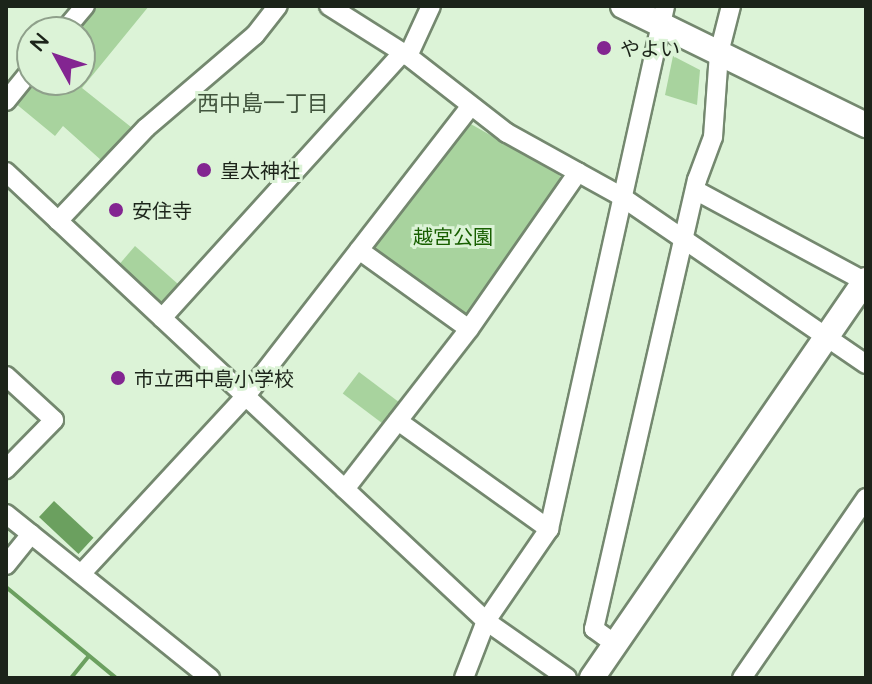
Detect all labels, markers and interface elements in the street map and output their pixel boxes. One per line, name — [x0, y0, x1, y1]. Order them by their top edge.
north arrow — [16, 16, 96, 96]
text: N — [23, 27, 55, 57]
place label: やよい — [620, 36, 680, 60]
marker: やよい — [595, 39, 613, 57]
district label: 西中島一丁目 — [197, 91, 329, 117]
place label: 皇太神社 — [220, 158, 300, 182]
marker: 皇太神社 — [195, 161, 213, 179]
place label: 安住寺 — [132, 198, 192, 222]
marker: 安住寺 — [107, 201, 125, 219]
park label: 越宮公園 — [413, 224, 493, 248]
place label: 市立西中島小学校 — [134, 366, 294, 390]
marker: 市立西中島小学校 — [109, 369, 127, 387]

